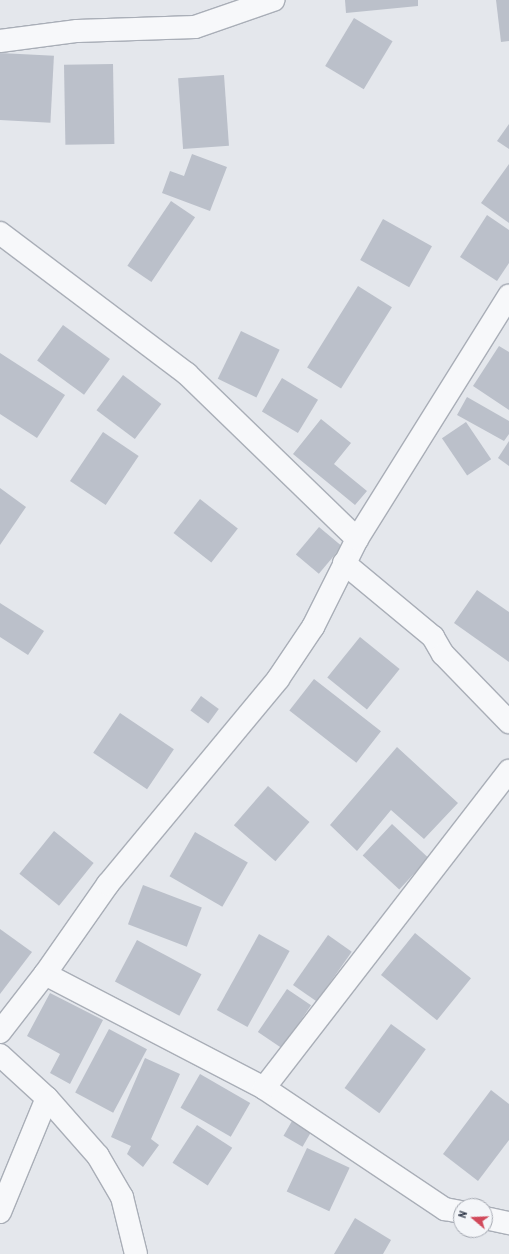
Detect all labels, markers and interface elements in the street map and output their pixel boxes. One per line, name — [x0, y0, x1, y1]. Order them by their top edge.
north arrow — [453, 1198, 493, 1238]
text: N — [455, 1209, 470, 1220]

